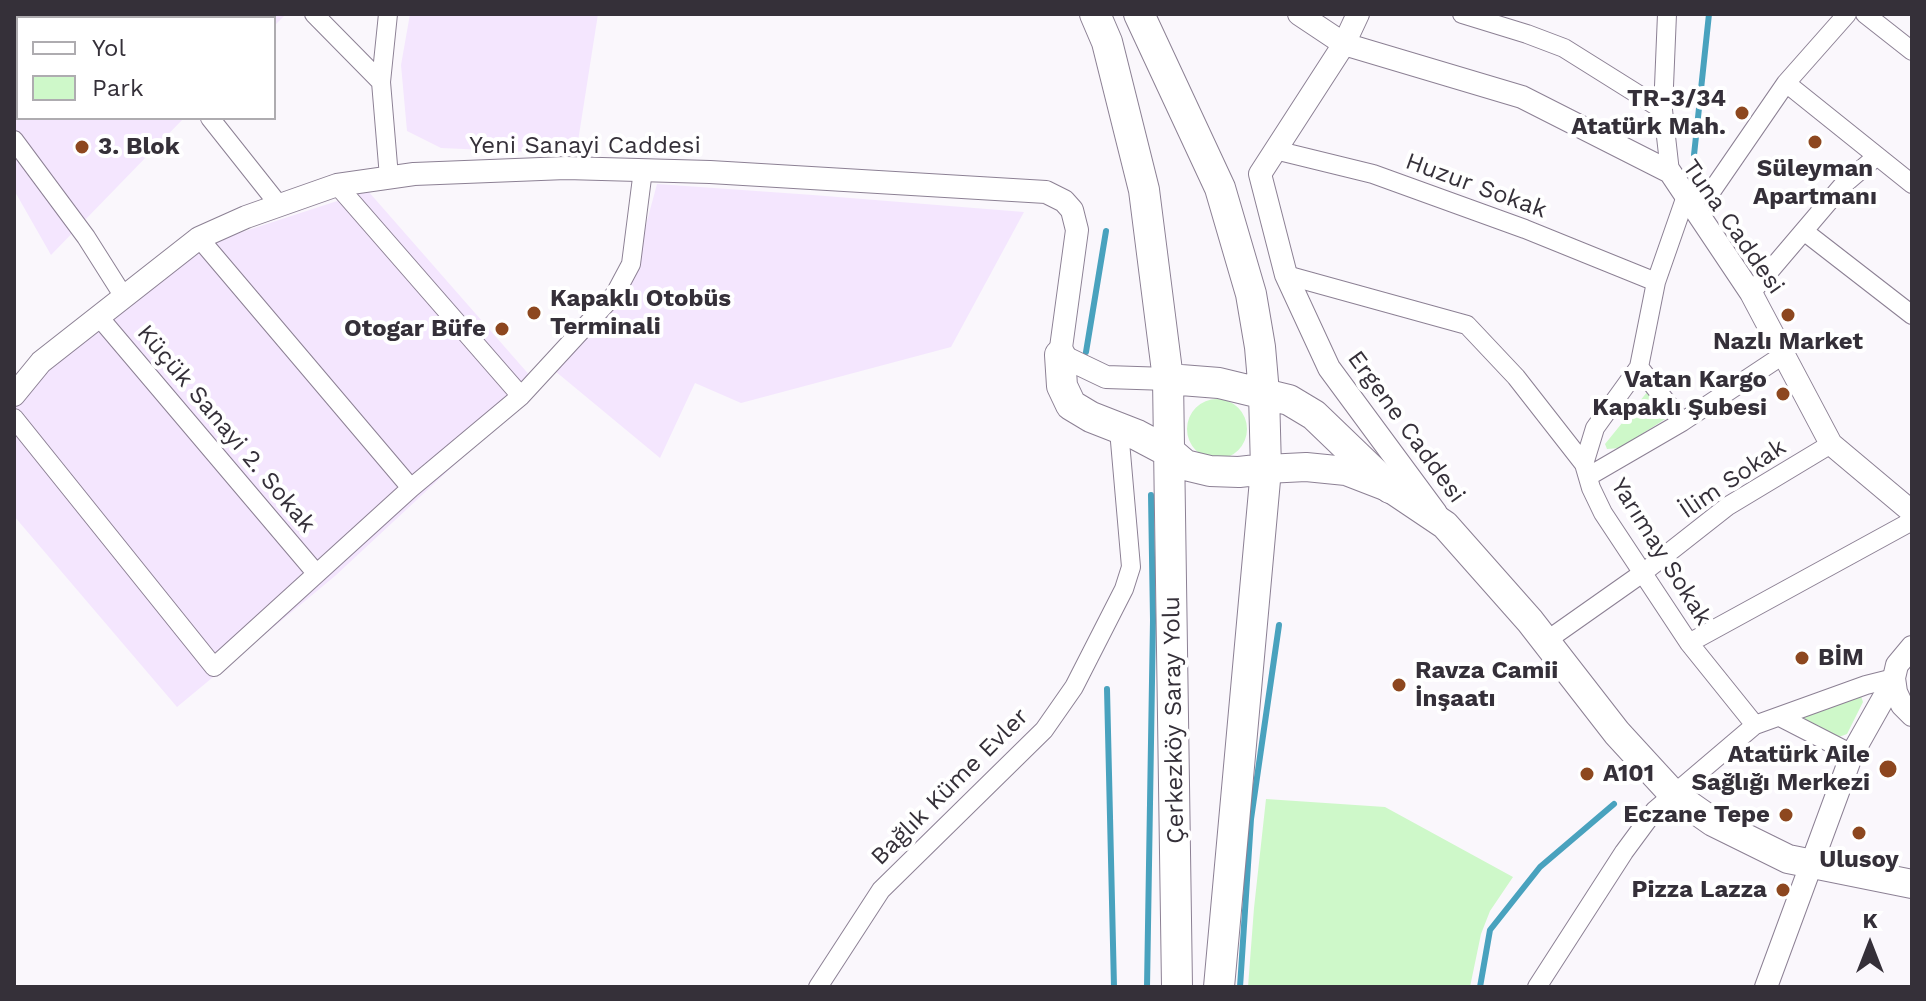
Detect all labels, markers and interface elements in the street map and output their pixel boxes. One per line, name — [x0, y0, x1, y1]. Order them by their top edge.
legend — [16, 16, 276, 120]
text: Yol — [92, 34, 126, 62]
text: Park — [92, 74, 144, 102]
place label: TR-3/34 Atatürk Mah. — [1571, 85, 1726, 141]
marker: TR-3/34 Atatürk Mah. — [1733, 104, 1751, 122]
street label: Yeni Sanayi Caddesi — [469, 132, 701, 160]
place label: 3. Blok — [98, 133, 180, 161]
marker: Süleyman Apartmanı — [1806, 133, 1824, 151]
marker: 3. Blok — [73, 138, 91, 156]
street label: Huzur Sokak — [1401, 147, 1551, 225]
street label: Tuna Caddesi — [1676, 154, 1790, 300]
place label: Süleyman Apartmanı — [1753, 155, 1877, 211]
place label: Kapaklı Otobüs Terminali — [550, 285, 731, 341]
marker: Kapaklı Otobüs Terminali — [525, 304, 543, 322]
marker: Nazlı Market — [1779, 306, 1797, 324]
place label: Otogar Büfe — [344, 315, 486, 343]
street label: Küçük Sanayi 2. Sokak — [131, 319, 321, 539]
marker: Otogar Büfe — [493, 320, 511, 338]
place label: Nazlı Market — [1713, 328, 1863, 356]
street label: Ergene Caddesi — [1341, 345, 1471, 509]
place label: Vatan Kargo Kapaklı Şubesi — [1592, 366, 1767, 422]
marker: Vatan Kargo Kapaklı Şubesi — [1774, 385, 1792, 403]
street label: İlim Sokak — [1674, 433, 1792, 525]
street label: Yarımay Sokak — [1604, 473, 1718, 631]
street label: Çerkezköy Saray Yolu — [1157, 596, 1191, 844]
place label: BİM — [1818, 644, 1864, 672]
marker: BİM — [1793, 649, 1811, 667]
place label: Ravza Camii İnşaatı — [1415, 657, 1558, 713]
marker: Ravza Camii İnşaatı — [1390, 676, 1408, 694]
street label: Bağlık Küme Evler — [865, 702, 1035, 872]
place label: Atatürk Aile Sağlığı Merkezi — [1692, 741, 1870, 797]
marker: Atatürk Aile Sağlığı Merkezi — [1877, 758, 1899, 780]
place label: A101 — [1603, 760, 1654, 788]
marker: A101 — [1578, 765, 1596, 783]
place label: Eczane Tepe — [1623, 801, 1770, 829]
marker: Eczane Tepe — [1777, 806, 1795, 824]
marker: Ulusoy — [1850, 824, 1868, 842]
place label: Ulusoy — [1819, 846, 1899, 874]
place label: Pizza Lazza — [1631, 876, 1767, 904]
marker: Pizza Lazza — [1774, 881, 1792, 899]
north arrow — [1830, 905, 1910, 985]
text: K — [1862, 908, 1878, 933]

